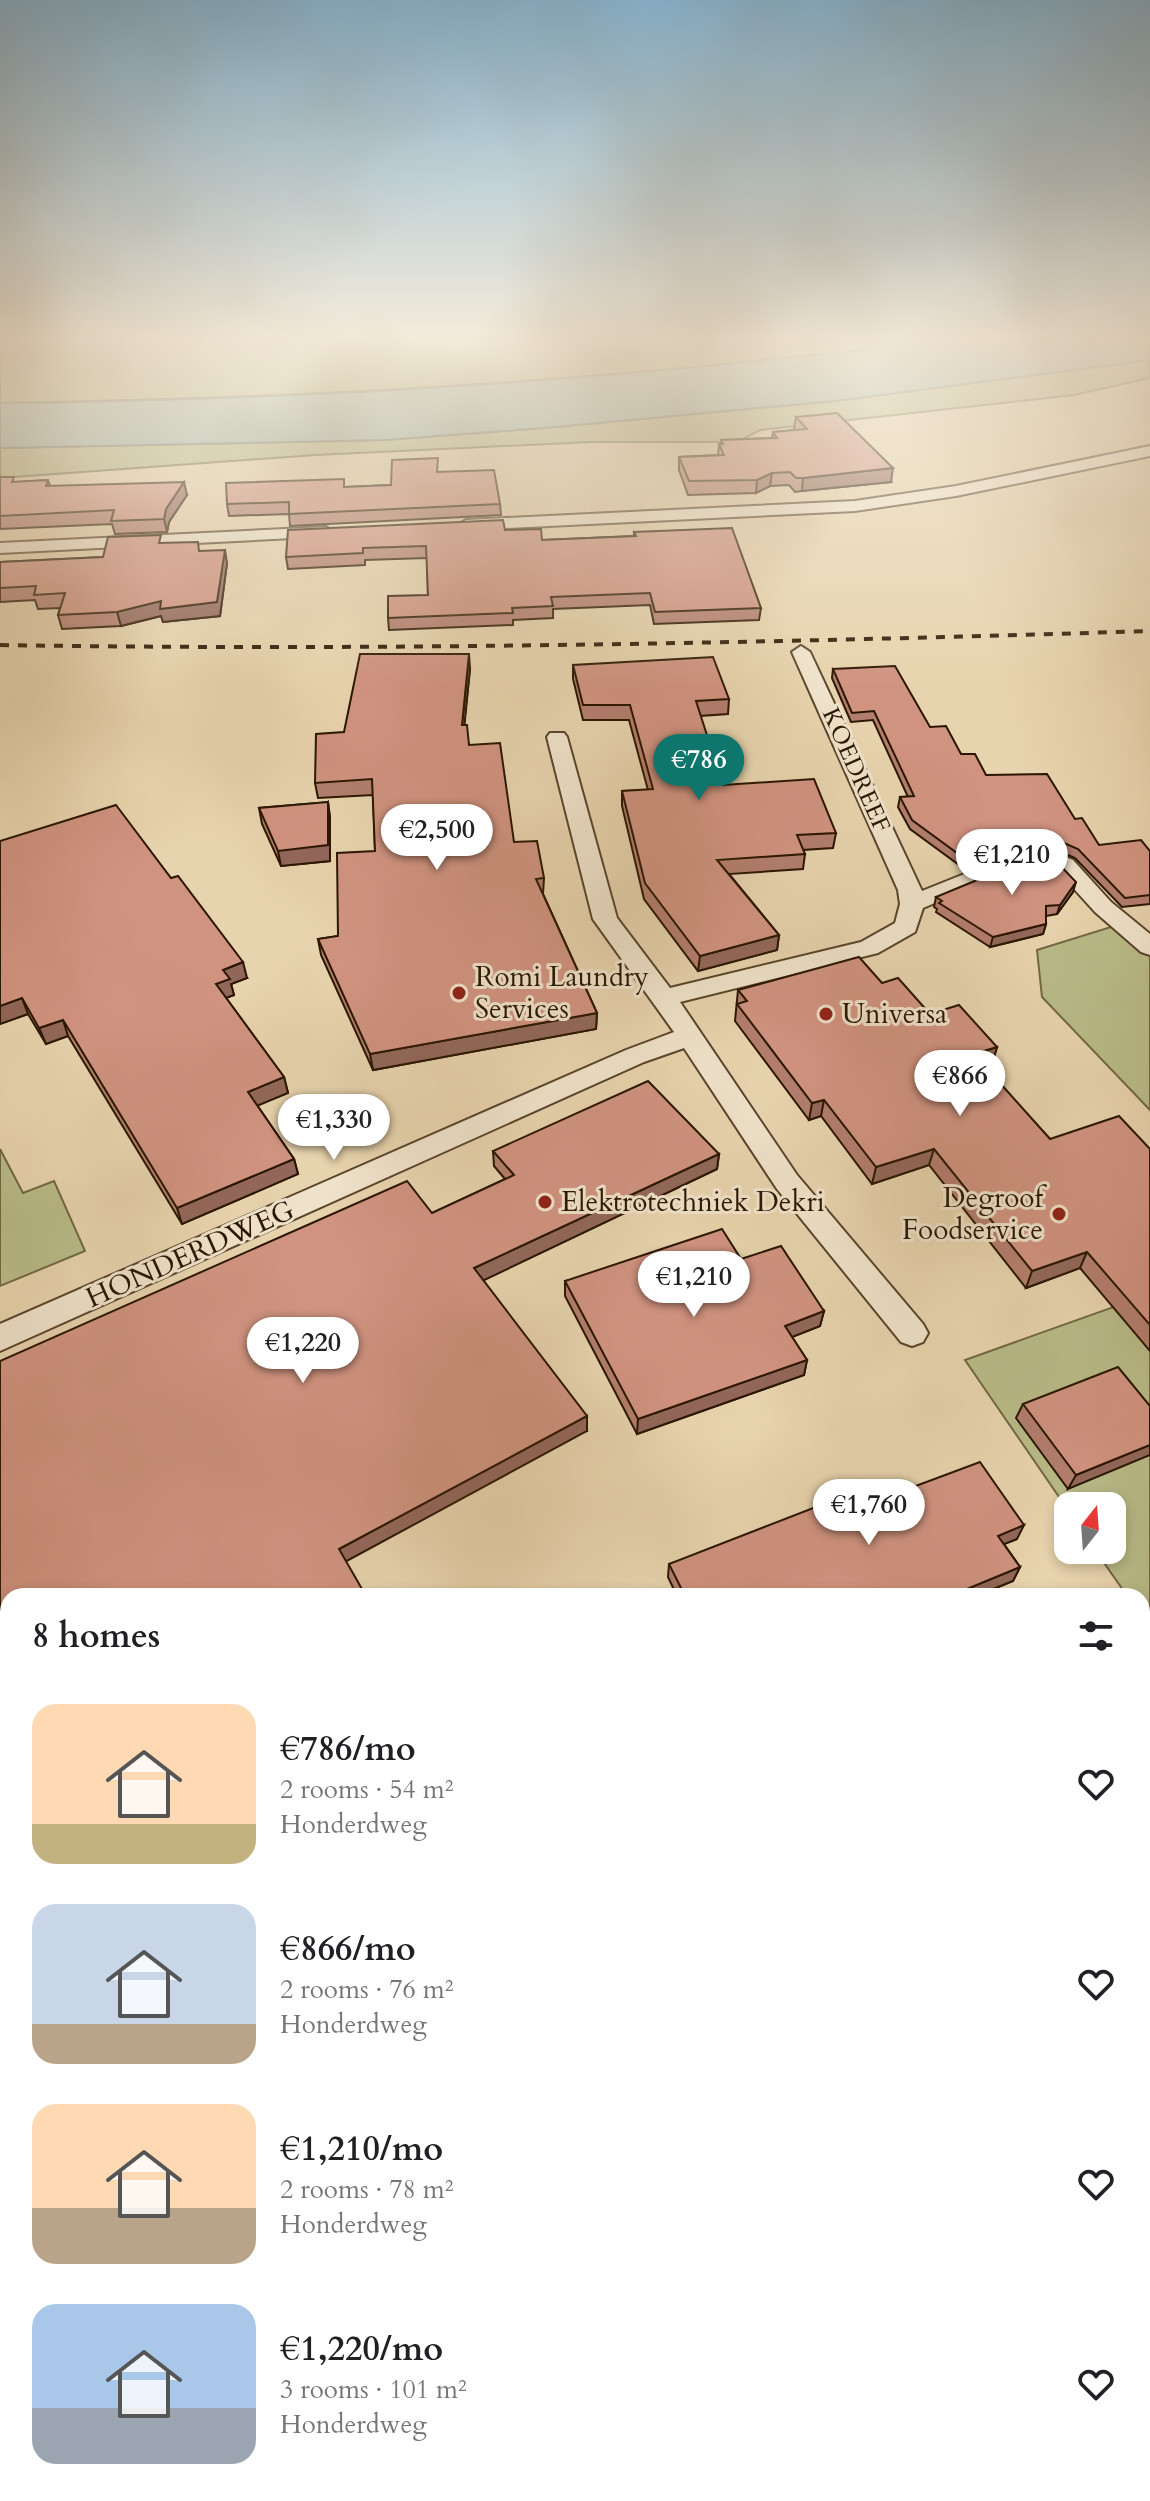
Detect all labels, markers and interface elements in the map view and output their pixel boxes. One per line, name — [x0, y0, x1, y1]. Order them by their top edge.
street label: KOEDREEF — [814, 703, 898, 837]
pin: €786 — [652, 734, 746, 802]
text: €786 — [671, 742, 727, 777]
pin: €2,500 — [372, 804, 502, 872]
text: €2,500 — [399, 812, 475, 847]
pin: €1,210 — [947, 829, 1077, 897]
text: €1,210 — [974, 837, 1050, 872]
place label: Romi Laundry Services — [475, 958, 649, 1028]
marker: Romi Laundry Services — [450, 984, 468, 1002]
place label: Universa — [842, 995, 947, 1033]
marker: Universa — [817, 1005, 835, 1023]
pin: €866 — [913, 1050, 1007, 1118]
text: €866 — [932, 1058, 988, 1093]
pin: €1,330 — [269, 1094, 399, 1162]
text: €1,330 — [296, 1102, 372, 1137]
place label: Degroof Foodservice — [902, 1179, 1047, 1249]
place label: Elektrotechniek Dekri — [561, 1183, 825, 1221]
street label: HONDERDWEG — [80, 1191, 300, 1317]
marker: Elektrotechniek Dekri — [536, 1193, 554, 1211]
marker: Degroof Foodservice — [1050, 1205, 1068, 1223]
pin: €1,210 — [629, 1251, 759, 1319]
text: €1,210 — [656, 1259, 732, 1294]
pin: €1,220 — [238, 1317, 368, 1385]
text: €1,220 — [265, 1325, 341, 1360]
pin: €1,760 — [804, 1479, 934, 1547]
text: €1,760 — [831, 1487, 907, 1522]
north arrow — [1054, 1492, 1126, 1564]
map controls — [1054, 1492, 1126, 1564]
text: 8 homes — [32, 1613, 160, 1659]
icon: filters — [1074, 1614, 1118, 1658]
text: €786/mo — [280, 1726, 416, 1772]
icon: home — [96, 1736, 192, 1832]
icon: heart — [1074, 1762, 1118, 1806]
text: 2 rooms · 54 m² — [280, 1772, 453, 1807]
text: Honderdweg — [280, 1807, 427, 1842]
text: €866/mo — [280, 1926, 416, 1972]
icon: home — [96, 1936, 192, 2032]
icon: heart — [1074, 1962, 1118, 2006]
text: 2 rooms · 76 m² — [280, 1972, 453, 2007]
text: Honderdweg — [280, 2007, 427, 2042]
text: €1,210/mo — [280, 2126, 443, 2172]
icon: home — [96, 2136, 192, 2232]
icon: heart — [1074, 2162, 1118, 2206]
text: 2 rooms · 78 m² — [280, 2172, 453, 2207]
text: Honderdweg — [280, 2207, 427, 2242]
text: €1,220/mo — [280, 2326, 443, 2372]
icon: home — [96, 2336, 192, 2432]
icon: heart — [1074, 2362, 1118, 2406]
text: 3 rooms · 101 m² — [280, 2372, 467, 2407]
text: Honderdweg — [280, 2407, 427, 2442]

